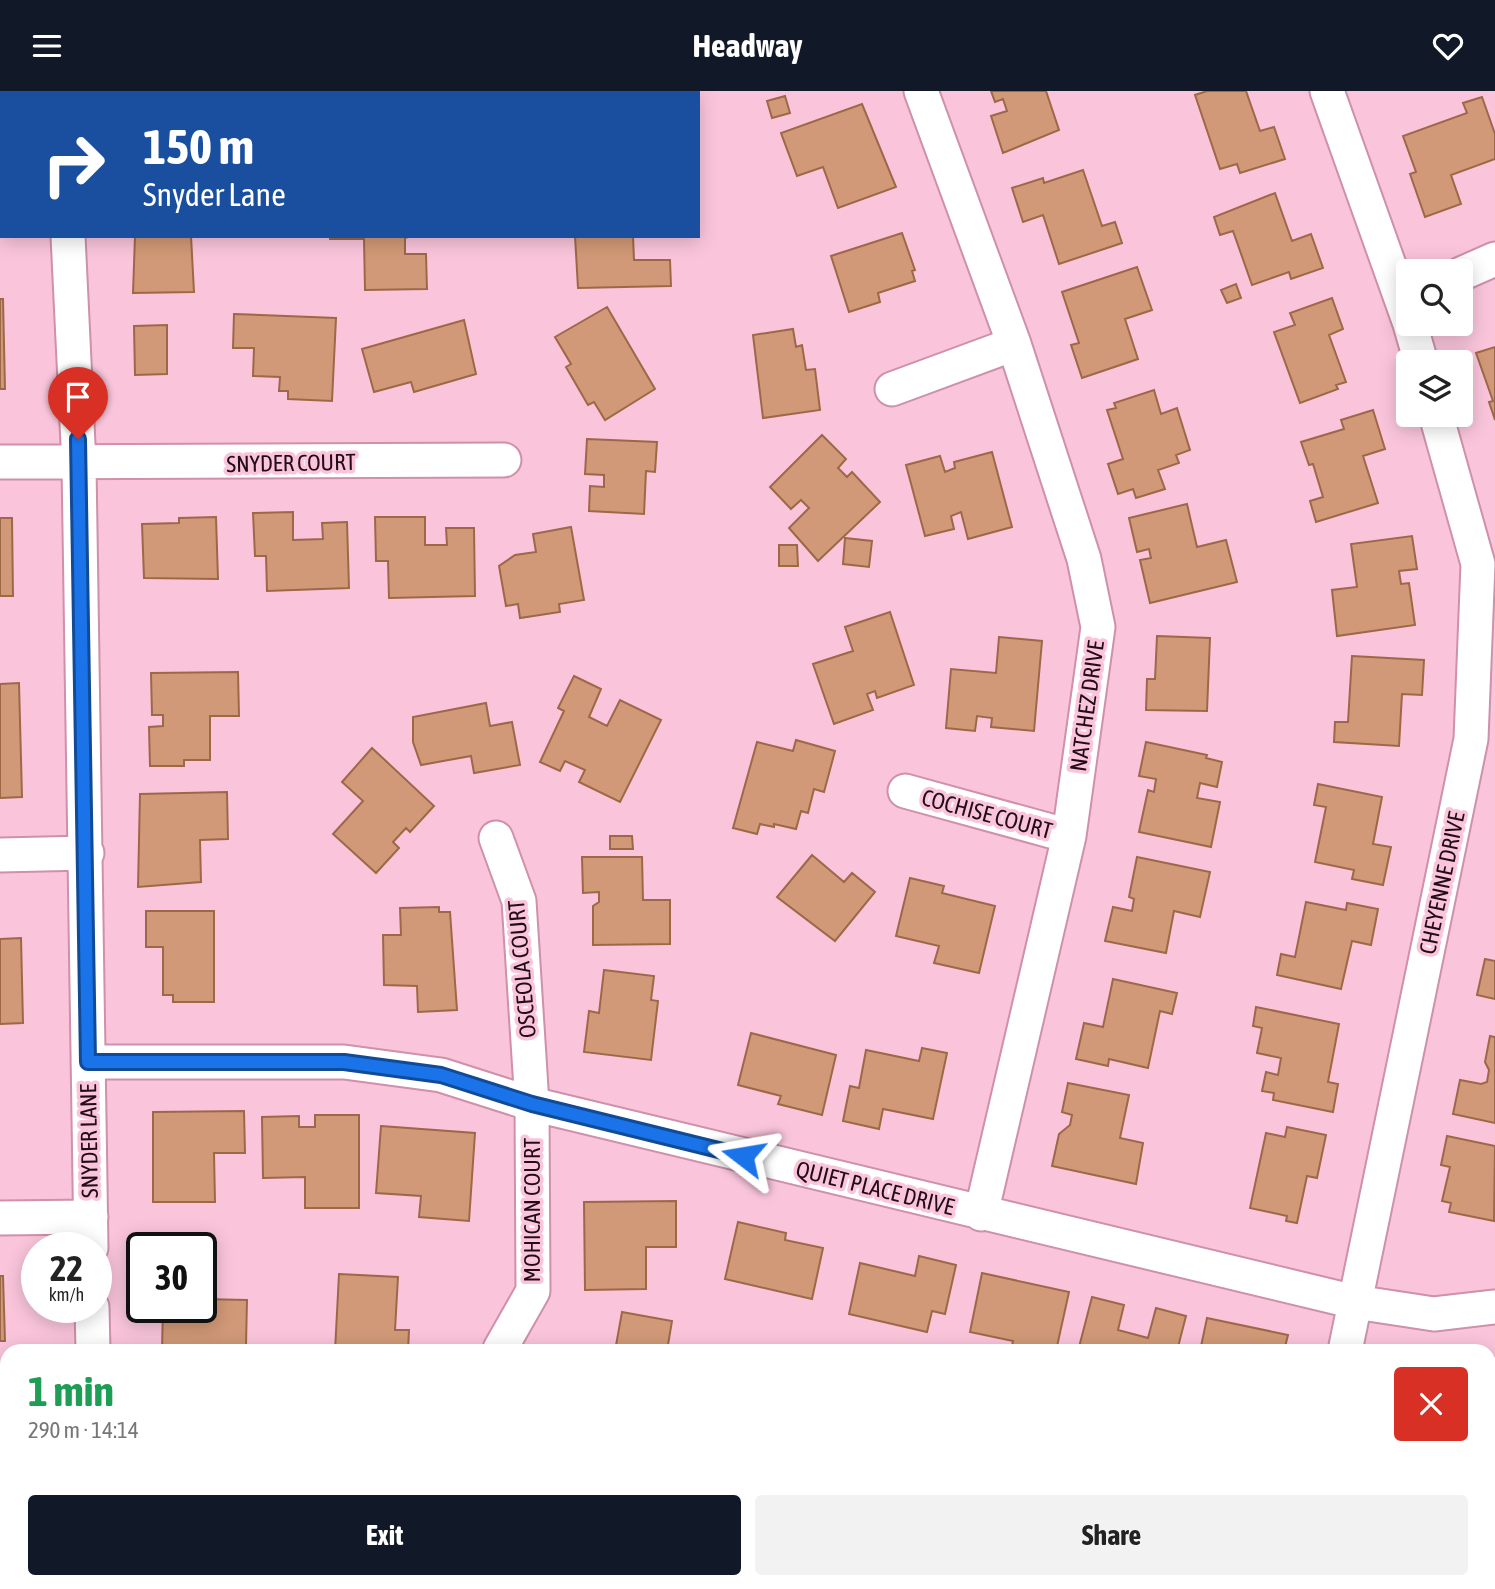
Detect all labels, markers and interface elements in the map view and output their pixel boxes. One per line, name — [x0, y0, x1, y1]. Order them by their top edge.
icon: menu — [28, 27, 66, 65]
text: Headway — [692, 27, 803, 64]
icon: heart — [1429, 27, 1467, 65]
text: 150 m — [143, 118, 254, 174]
icon: right — [28, 119, 119, 210]
text: Snyder Lane — [143, 176, 286, 213]
map controls — [1396, 259, 1473, 427]
button: search — [1396, 259, 1473, 336]
button: layers — [1396, 350, 1473, 427]
pin — [48, 367, 108, 439]
icon: arrive — [59, 378, 97, 416]
street label: SNYDER COURT — [226, 449, 356, 477]
street label: NATCHEZ DRIVE — [1065, 639, 1109, 773]
street label: COCHISE COURT — [919, 784, 1055, 844]
street label: CHEYENNE DRIVE — [1414, 809, 1470, 957]
street label: OSCEOLA COURT — [503, 899, 541, 1039]
street label: SNYDER LANE — [75, 1083, 103, 1198]
position arrow — [706, 1119, 780, 1193]
street label: MOHICAN COURT — [519, 1138, 545, 1282]
street label: QUIET PLACE DRIVE — [793, 1156, 957, 1220]
speed limit sign: 30 — [126, 1232, 217, 1323]
text: 22 — [50, 1248, 83, 1288]
text: km/h — [49, 1284, 84, 1305]
text: 1 min — [28, 1367, 114, 1415]
button: close — [1394, 1367, 1468, 1441]
text: 290 m · 14:14 — [28, 1417, 139, 1443]
button: Exit — [28, 1495, 741, 1575]
button: Share — [755, 1495, 1468, 1575]

